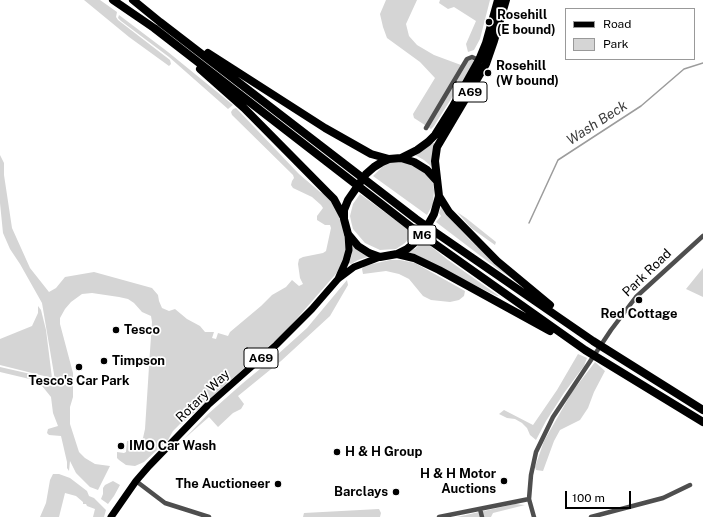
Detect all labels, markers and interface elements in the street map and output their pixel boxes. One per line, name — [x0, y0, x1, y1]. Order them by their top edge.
place label: Rosehill (E bound) — [497, 7, 556, 38]
legend — [565, 8, 695, 60]
marker: Rosehill (E bound) — [484, 17, 494, 27]
text: Road — [603, 17, 631, 31]
text: Park — [603, 37, 629, 51]
place label: Rosehill (W bound) — [496, 58, 559, 89]
marker: Rosehill (W bound) — [483, 68, 493, 78]
road number: A69 — [453, 82, 487, 102]
water label: Wash Beck — [563, 97, 631, 149]
road number: M6 — [408, 225, 436, 245]
street label: Park Road — [619, 246, 675, 300]
marker: Red Cottage — [634, 295, 644, 305]
place label: Red Cottage — [601, 306, 677, 322]
place label: Tesco — [124, 322, 160, 338]
marker: Tesco — [111, 325, 121, 335]
road number: A69 — [244, 348, 278, 368]
place label: Timpson — [112, 353, 165, 369]
marker: Timpson — [99, 356, 109, 366]
marker: Tesco's Car Park — [74, 362, 84, 372]
street label: Rotary Way — [173, 366, 233, 426]
place label: Tesco's Car Park — [29, 373, 129, 389]
place label: IMO Car Wash — [129, 438, 216, 454]
marker: IMO Car Wash — [116, 441, 126, 451]
place label: H & H Group — [345, 444, 422, 460]
marker: H & H Group — [332, 447, 342, 457]
place label: H & H Motor Auctions — [420, 466, 496, 497]
place label: The Auctioneer — [176, 476, 270, 492]
marker: H & H Motor Auctions — [499, 476, 509, 486]
marker: The Auctioneer — [273, 479, 283, 489]
scale bar — [567, 483, 633, 509]
place label: Barclays — [334, 484, 388, 500]
marker: Barclays — [391, 487, 401, 497]
text: 100 m — [572, 491, 605, 505]

